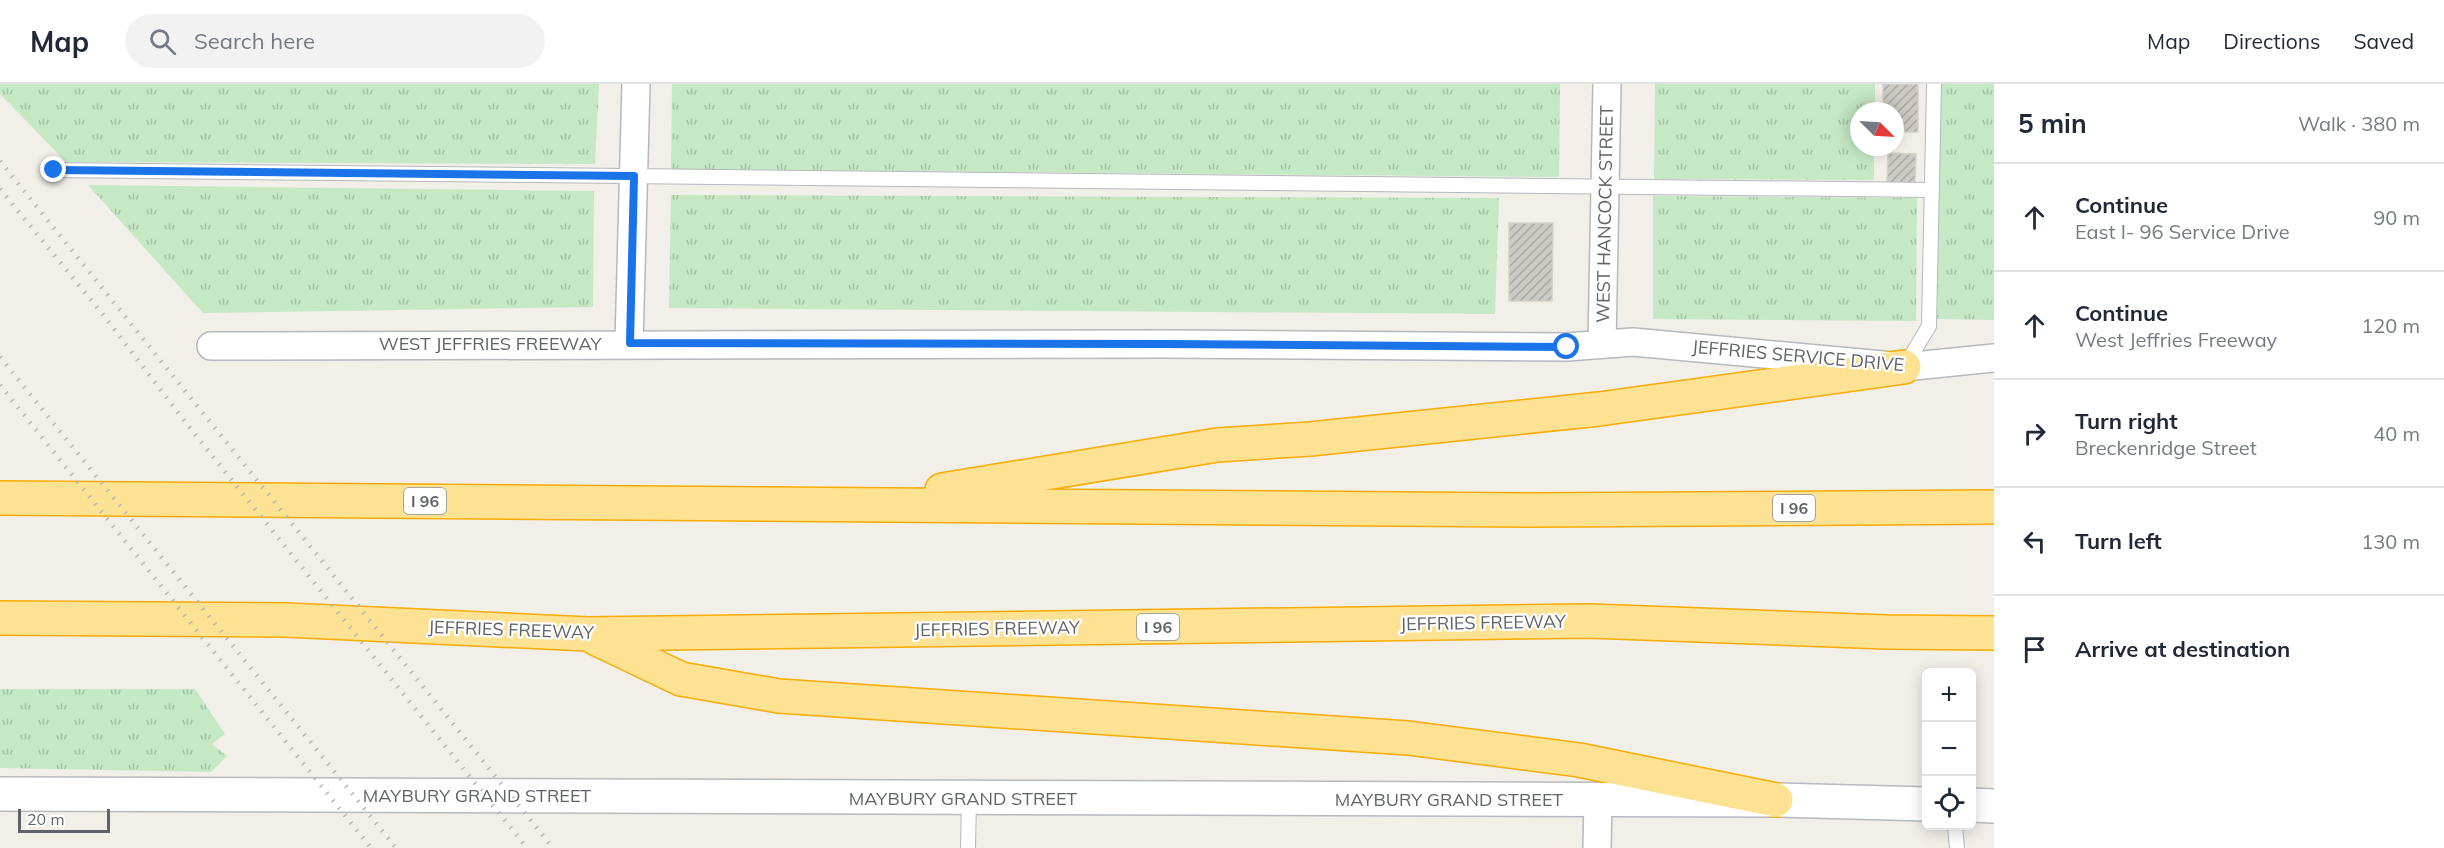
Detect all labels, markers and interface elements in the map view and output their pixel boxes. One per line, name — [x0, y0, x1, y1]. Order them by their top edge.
search box — [125, 14, 545, 68]
text: Map — [30, 24, 89, 59]
icon: search — [146, 25, 179, 58]
text: Search here — [194, 27, 315, 55]
text: Map — [2147, 28, 2190, 54]
text: Directions — [2223, 28, 2320, 54]
text: Saved — [2353, 28, 2414, 54]
north arrow — [1850, 102, 1904, 156]
street label: WEST HANCOCK STREET — [1591, 105, 1618, 323]
text: 5 min — [2018, 107, 2087, 140]
text: Walk · 380 m — [2298, 111, 2420, 136]
route end — [40, 156, 66, 182]
text: Continue — [2075, 191, 2168, 219]
icon: ahead — [2018, 201, 2051, 234]
text: 90 m — [2373, 205, 2420, 230]
text: East I- 96 Service Drive — [2075, 219, 2290, 244]
text: Continue — [2075, 299, 2168, 327]
icon: ahead — [2018, 309, 2051, 342]
text: 120 m — [2361, 313, 2420, 338]
text: West Jeffries Freeway — [2075, 327, 2277, 352]
street label: WEST JEFFRIES FREEWAY — [379, 332, 602, 355]
route start — [1553, 333, 1579, 359]
street label: JEFFRIES SERVICE DRIVE — [1691, 335, 1905, 376]
text: Turn right — [2075, 407, 2178, 435]
icon: right — [2018, 417, 2051, 450]
text: 40 m — [2373, 421, 2420, 446]
text: Breckenridge Street — [2075, 435, 2257, 460]
road number: I 96 — [404, 488, 446, 514]
road number: I 96 — [1773, 495, 1815, 521]
icon: left — [2018, 525, 2051, 558]
text: Turn left — [2075, 527, 2162, 555]
text: 130 m — [2361, 529, 2420, 554]
street label: JEFFRIES FREEWAY — [1400, 610, 1567, 635]
road number: I 96 — [1137, 614, 1179, 640]
street label: JEFFRIES FREEWAY — [428, 615, 595, 644]
street label: JEFFRIES FREEWAY — [914, 616, 1081, 641]
icon: arrive — [2018, 633, 2051, 666]
text: Arrive at destination — [2075, 635, 2290, 663]
map controls — [1922, 668, 1976, 830]
button: + — [1922, 668, 1976, 722]
button: − — [1922, 722, 1976, 776]
button: locate — [1922, 776, 1976, 830]
street label: MAYBURY GRAND STREET — [363, 784, 591, 807]
street label: MAYBURY GRAND STREET — [849, 787, 1077, 810]
street label: MAYBURY GRAND STREET — [1335, 788, 1563, 811]
scale bar — [18, 806, 110, 834]
text: 20 m — [27, 809, 64, 829]

